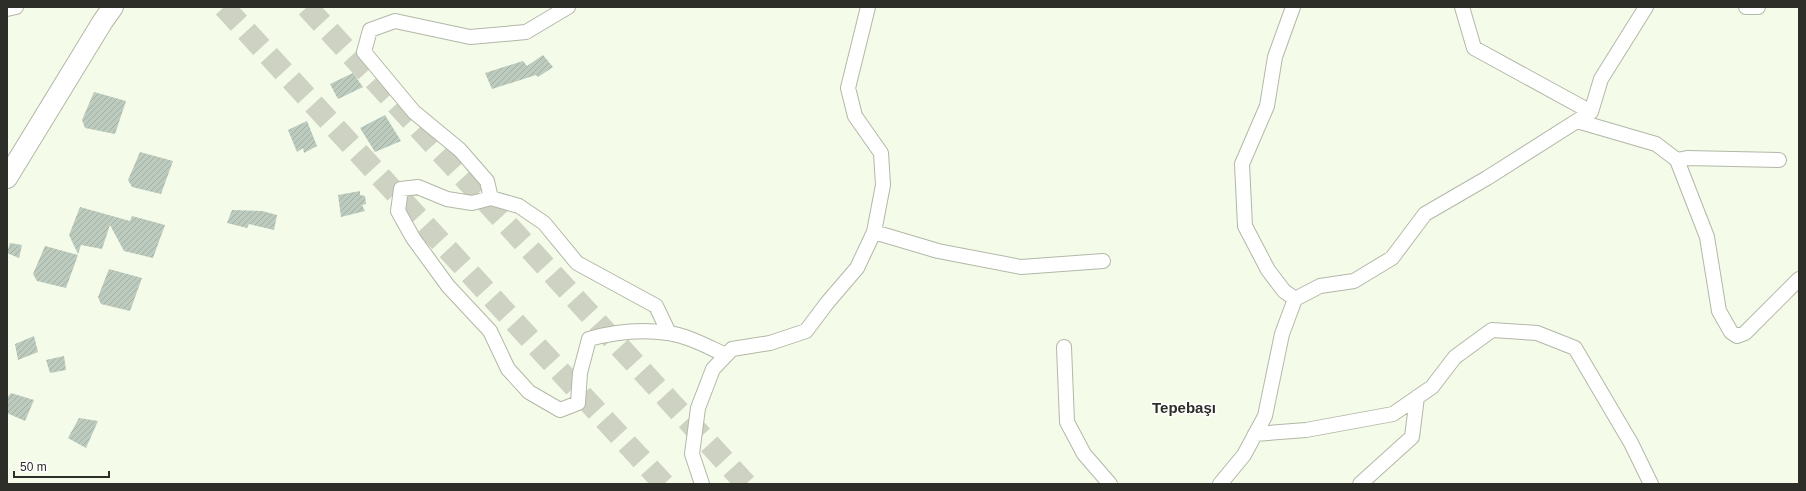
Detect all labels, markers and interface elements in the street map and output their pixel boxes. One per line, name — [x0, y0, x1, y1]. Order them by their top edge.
district label: Tepebaşı — [1152, 399, 1216, 416]
scale bar — [14, 453, 109, 479]
text: 50 m — [20, 460, 47, 474]

